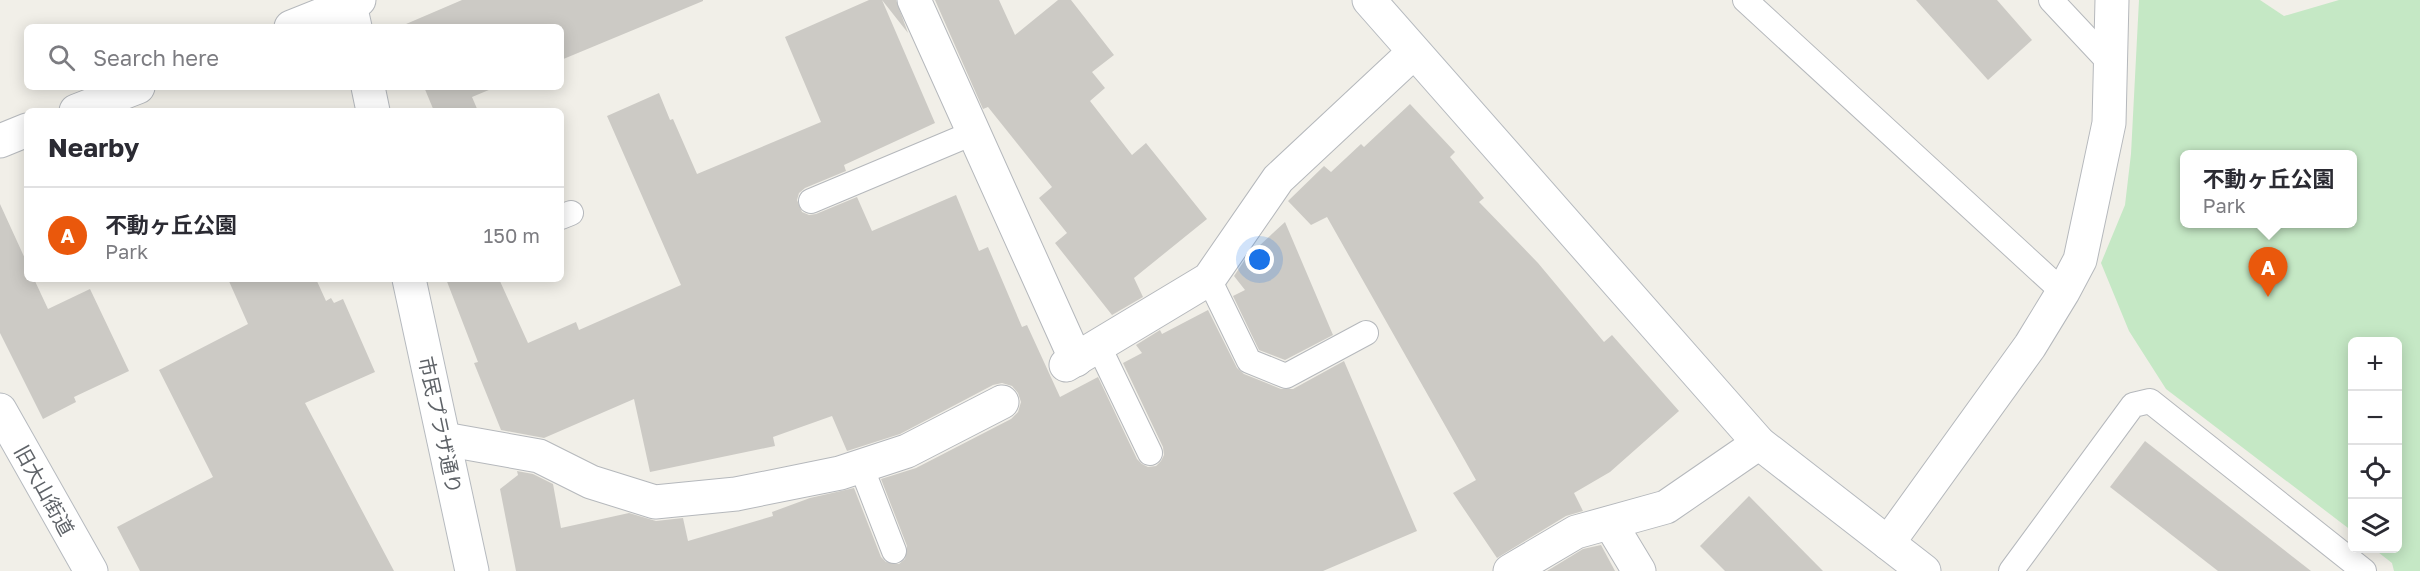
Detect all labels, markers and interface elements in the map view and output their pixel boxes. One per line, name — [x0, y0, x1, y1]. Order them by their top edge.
search box — [24, 24, 564, 90]
icon: search — [45, 41, 78, 74]
text: Search here — [93, 44, 219, 71]
text: Nearby — [48, 132, 139, 163]
popup — [2180, 150, 2357, 228]
text: 不動ヶ丘公園 — [2202, 165, 2335, 192]
text: Park — [2202, 193, 2246, 217]
text: 不動ヶ丘公園 — [105, 211, 237, 238]
text: A — [60, 223, 75, 247]
text: 150 m — [484, 223, 540, 247]
text: Park — [105, 239, 148, 263]
your location — [1245, 245, 1274, 274]
pin: A — [2248, 248, 2288, 297]
map controls — [2348, 337, 2402, 553]
button: + — [2348, 337, 2402, 391]
street label: 市民プラザ通り — [415, 354, 467, 496]
button: − — [2348, 391, 2402, 445]
street label: 旧大山街道 — [10, 440, 80, 540]
button: locate — [2348, 445, 2402, 499]
button: layers — [2348, 499, 2402, 553]

